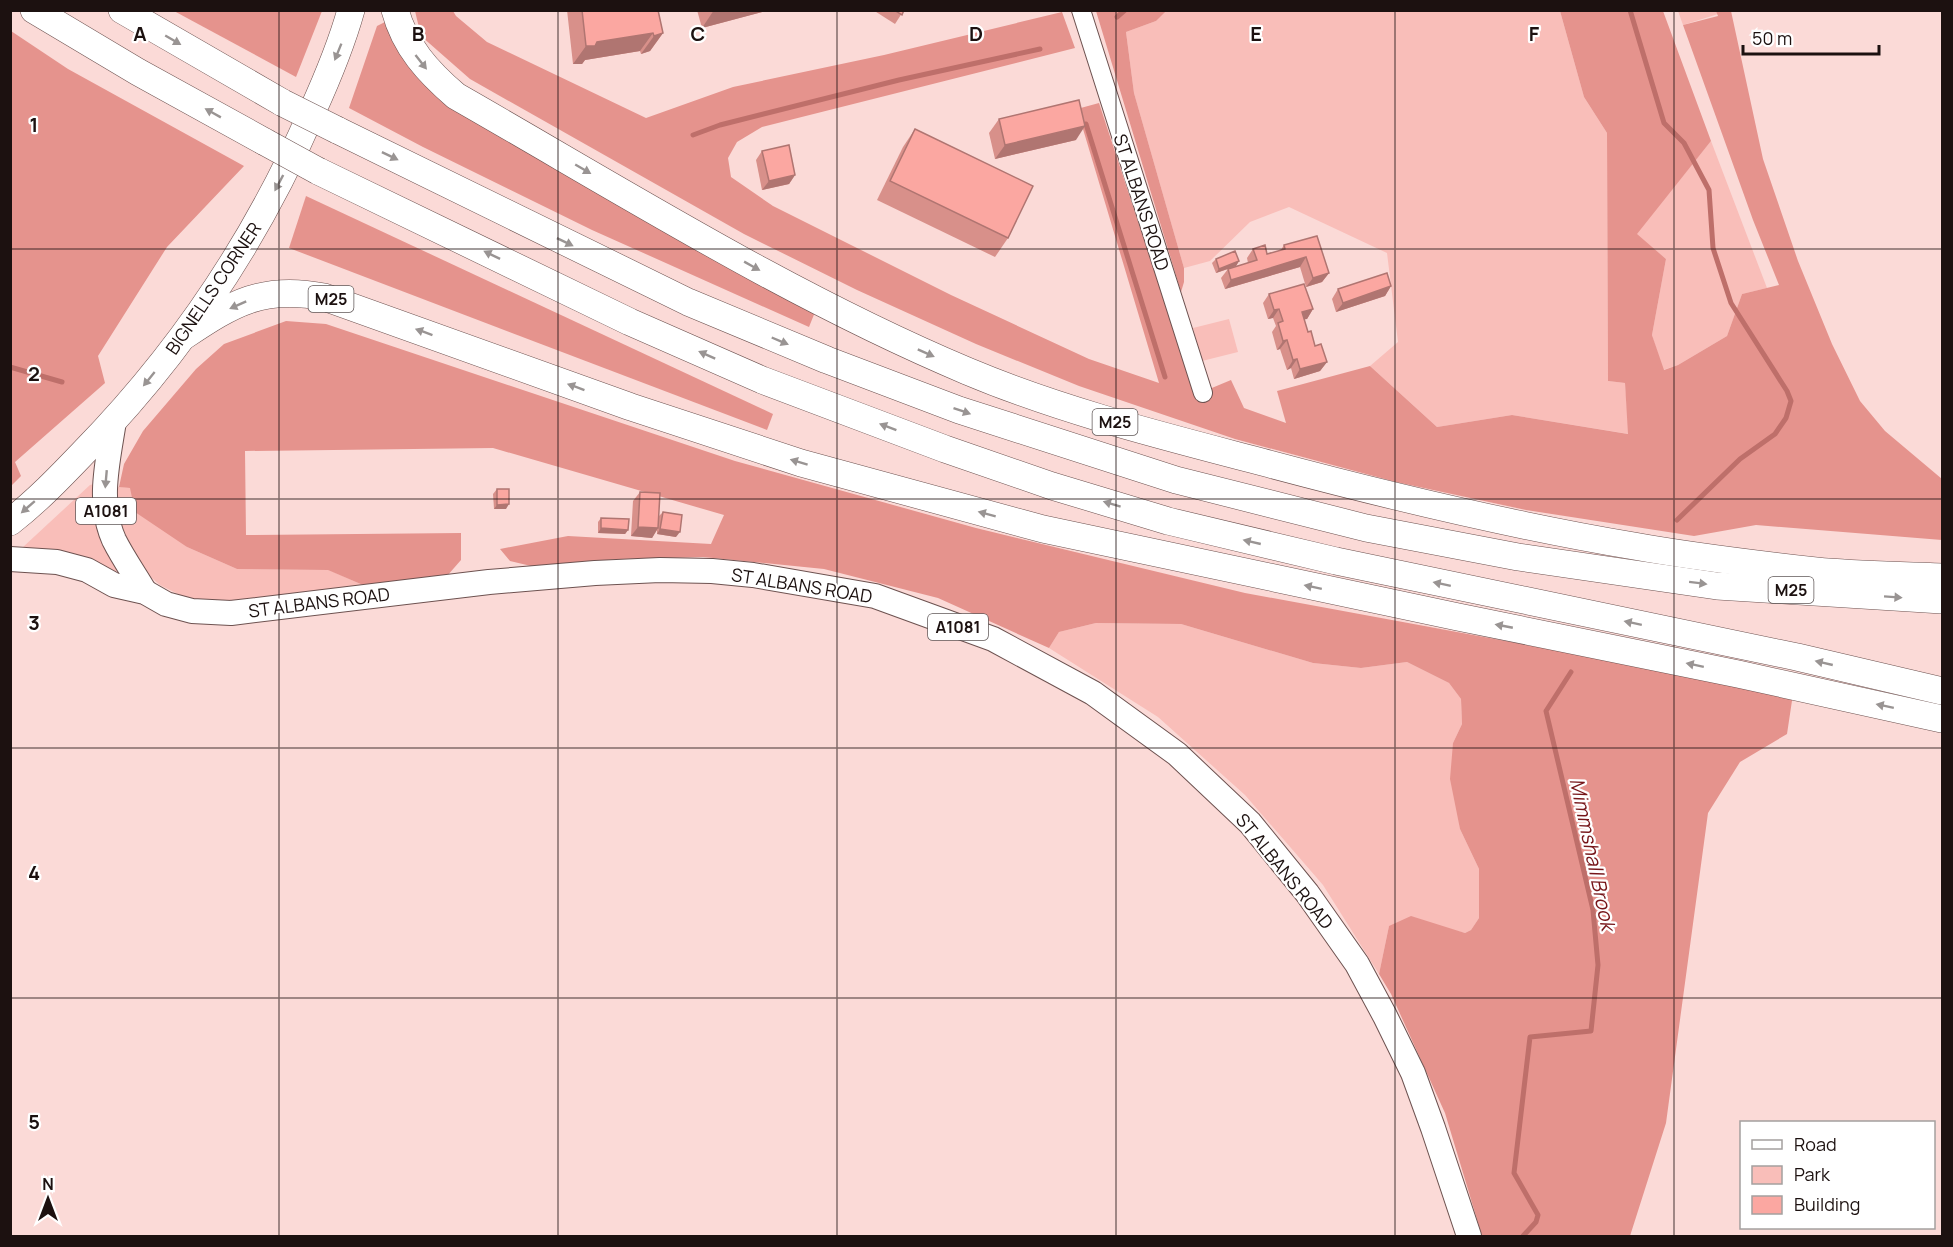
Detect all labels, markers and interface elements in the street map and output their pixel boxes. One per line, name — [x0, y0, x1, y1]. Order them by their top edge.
scale bar — [1743, 18, 1880, 56]
text: A — [133, 20, 147, 47]
text: B — [412, 20, 425, 47]
text: C — [691, 20, 705, 47]
text: D — [969, 20, 983, 47]
text: E — [1250, 20, 1262, 47]
text: F — [1529, 20, 1540, 47]
text: 50 m — [1752, 26, 1792, 50]
one-way arrow — [164, 35, 181, 45]
one-way arrow — [333, 43, 343, 61]
one-way arrow — [415, 54, 428, 70]
one-way arrow — [205, 108, 222, 118]
text: 1 — [30, 111, 38, 138]
street label: ST ALBANS ROAD — [1109, 131, 1175, 273]
one-way arrow — [381, 152, 398, 161]
one-way arrow — [575, 164, 592, 174]
one-way arrow — [275, 174, 284, 191]
street label: BIGNELLS CORNER — [160, 217, 266, 359]
one-way arrow — [556, 237, 573, 247]
one-way arrow — [483, 250, 500, 259]
one-way arrow — [744, 261, 761, 271]
road number: M25 — [308, 286, 354, 312]
one-way arrow — [229, 300, 247, 310]
one-way arrow — [415, 327, 433, 336]
one-way arrow — [772, 336, 790, 346]
one-way arrow — [918, 349, 935, 358]
one-way arrow — [697, 350, 715, 360]
text: 2 — [28, 360, 40, 387]
one-way arrow — [144, 371, 156, 386]
one-way arrow — [567, 382, 585, 392]
one-way arrow — [953, 406, 971, 416]
road number: M25 — [1092, 409, 1138, 435]
one-way arrow — [878, 422, 896, 432]
one-way arrow — [790, 457, 808, 466]
one-way arrow — [101, 470, 111, 489]
road number: A1081 — [76, 498, 136, 524]
one-way arrow — [1103, 499, 1121, 508]
one-way arrow — [21, 500, 36, 513]
one-way arrow — [978, 509, 996, 518]
one-way arrow — [1243, 536, 1261, 546]
street label: ST ALBANS ROAD — [730, 562, 874, 608]
road number: M25 — [1768, 577, 1814, 603]
one-way arrow — [1433, 578, 1452, 588]
one-way arrow — [1689, 579, 1708, 588]
street label: ST ALBANS ROAD — [247, 581, 391, 623]
one-way arrow — [1303, 581, 1322, 591]
one-way arrow — [1883, 592, 1902, 601]
text: 3 — [28, 609, 40, 636]
road number: A1081 — [928, 614, 988, 640]
one-way arrow — [1624, 618, 1643, 627]
one-way arrow — [1494, 621, 1513, 630]
one-way arrow — [1815, 658, 1833, 668]
one-way arrow — [1685, 660, 1704, 669]
one-way arrow — [1876, 701, 1895, 710]
water label: Mimmshall Brook — [1564, 775, 1623, 936]
street label: ST ALBANS ROAD — [1231, 808, 1339, 934]
text: 4 — [28, 859, 40, 886]
text: 5 — [28, 1108, 40, 1135]
legend — [1740, 1121, 1935, 1229]
text: Road — [1794, 1132, 1837, 1156]
text: Park — [1794, 1162, 1831, 1186]
north arrow — [18, 1169, 78, 1229]
text: N — [42, 1173, 54, 1195]
text: Building — [1794, 1192, 1860, 1216]

